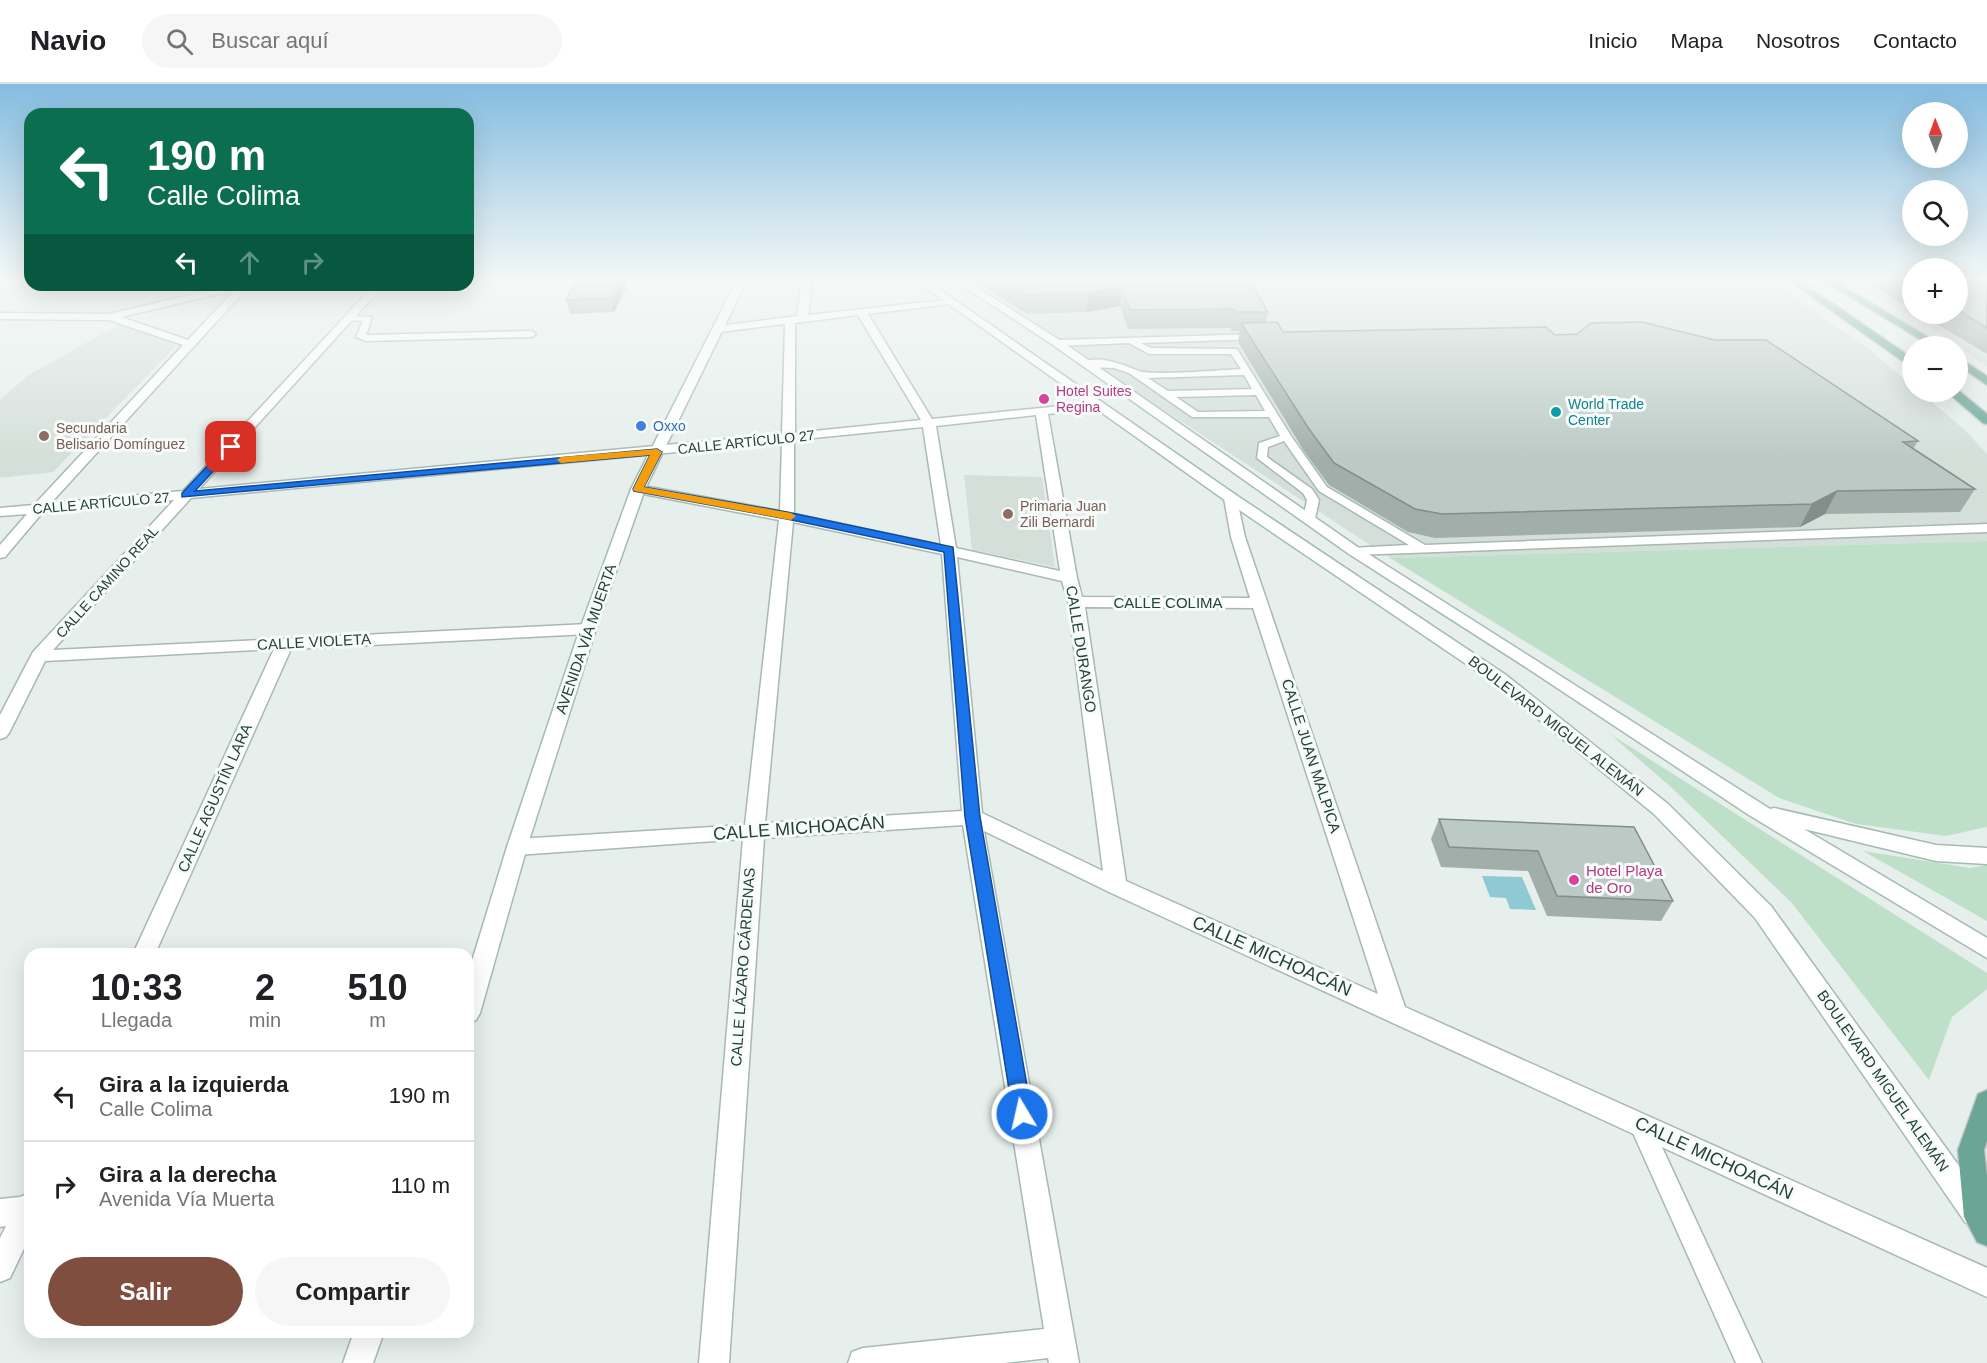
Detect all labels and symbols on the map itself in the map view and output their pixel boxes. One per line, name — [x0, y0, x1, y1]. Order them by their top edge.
north arrow — [1902, 102, 1968, 168]
place label: Hotel Suites Regina — [1056, 383, 1131, 415]
marker: Hotel Suites Regina — [1037, 392, 1051, 406]
place label: World Trade Center — [1568, 396, 1644, 428]
marker: World Trade Center — [1549, 405, 1563, 419]
place label: Oxxo — [653, 418, 686, 434]
marker: Oxxo — [634, 419, 648, 433]
place label: Secundaria Belisario Domínguez — [56, 420, 185, 452]
pin — [205, 421, 256, 472]
street label: CALLE ARTÍCULO 27 — [677, 427, 815, 457]
marker: Secundaria Belisario Domínguez — [37, 429, 51, 443]
street label: CALLE ARTÍCULO 27 — [32, 489, 170, 517]
place label: Primaria Juan Zili Bernardi — [1020, 498, 1106, 530]
marker: Primaria Juan Zili Bernardi — [1001, 507, 1015, 521]
street label: CALLE CAMINO REAL — [53, 523, 162, 641]
street label: AVENIDA VÍA MUERTA — [552, 562, 619, 716]
street label: CALLE DURANGO — [1063, 584, 1100, 714]
street label: CALLE COLIMA — [1113, 594, 1223, 611]
street label: CALLE VIOLETA — [257, 630, 371, 653]
street label: BOULEVARD MIGUEL ALEMÁN — [1465, 652, 1647, 799]
street label: CALLE JUAN MALPICA — [1279, 677, 1344, 835]
street label: CALLE AGUSTÍN LARA — [174, 721, 255, 875]
street label: CALLE MICHOACÁN — [712, 812, 886, 844]
place label: Hotel Playa de Oro — [1586, 862, 1663, 896]
street label: CALLE LÁZARO CÁRDENAS — [727, 867, 758, 1067]
marker: Hotel Playa de Oro — [1567, 873, 1581, 887]
street label: CALLE MICHOACÁN — [1189, 912, 1355, 1000]
street label: BOULEVARD MIGUEL ALEMÁN — [1814, 987, 1953, 1175]
position arrow — [990, 1082, 1054, 1146]
street label: CALLE MICHOACÁN — [1632, 1113, 1796, 1203]

